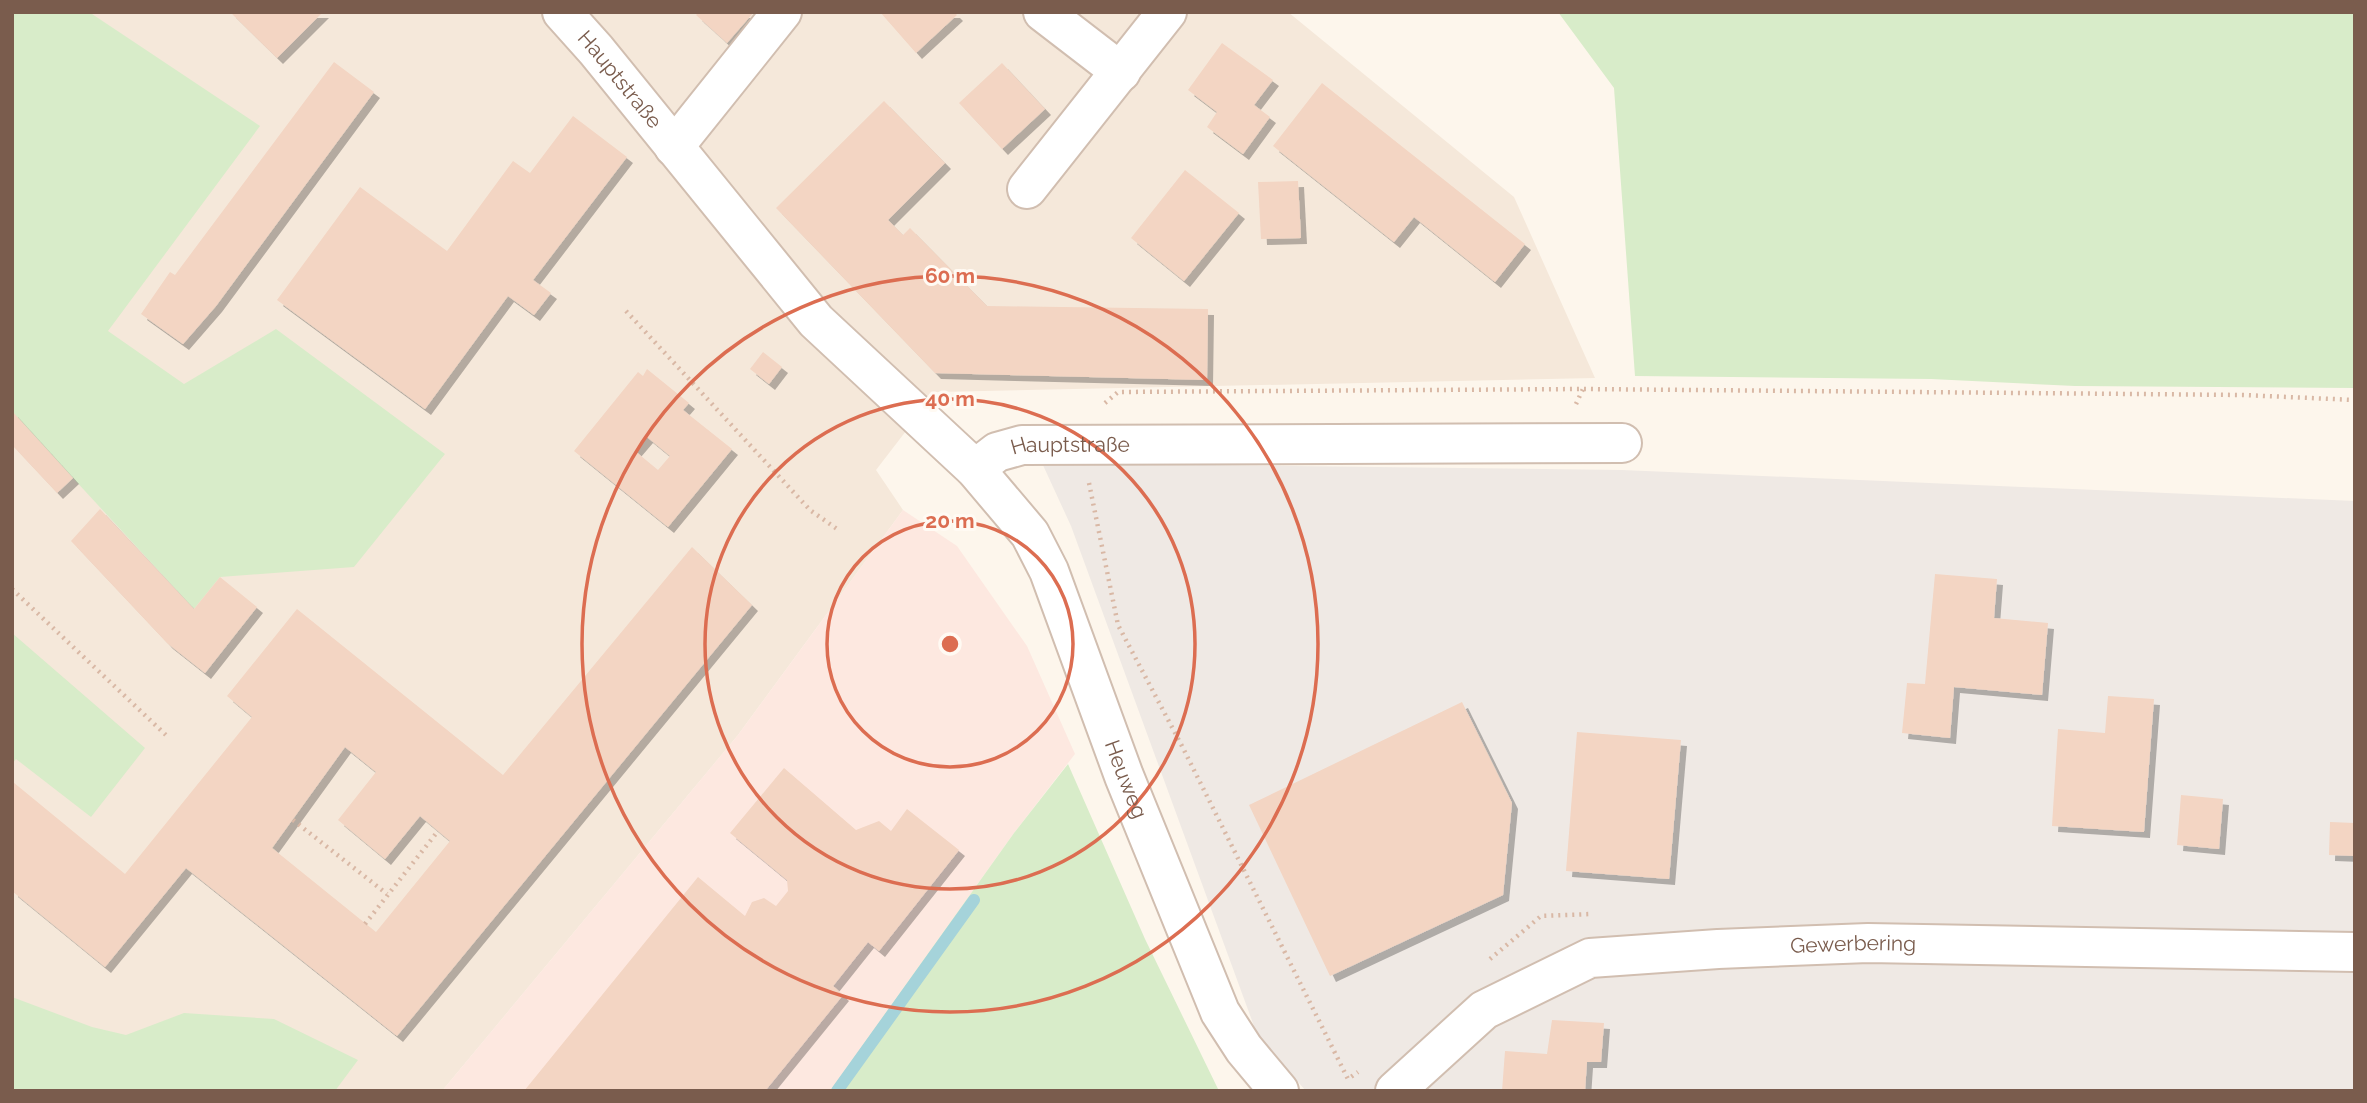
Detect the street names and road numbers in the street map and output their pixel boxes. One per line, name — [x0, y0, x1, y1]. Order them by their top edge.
street label: Hauptstraße — [573, 25, 668, 133]
street label: Hauptstraße — [1008, 431, 1130, 460]
street label: Heuweg — [1100, 736, 1153, 822]
street label: Gewerbering — [1790, 930, 1916, 958]

